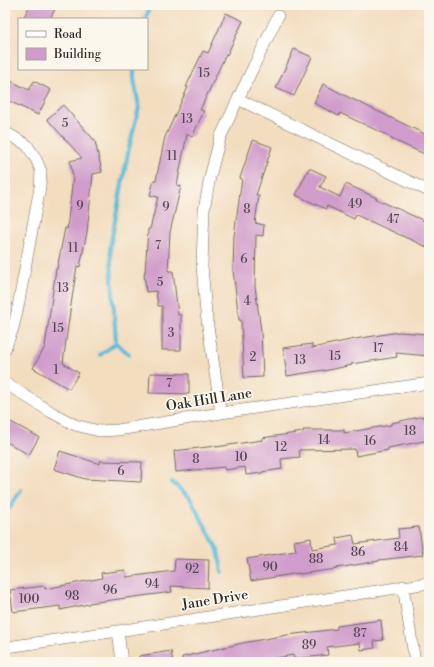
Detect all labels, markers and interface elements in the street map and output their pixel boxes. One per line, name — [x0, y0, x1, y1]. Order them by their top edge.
legend — [18, 18, 148, 70]
text: Road — [54, 27, 82, 42]
text: Building — [53, 47, 102, 62]
house number: 15 — [198, 66, 210, 81]
house number: 13 — [181, 112, 193, 127]
house number: 5 — [62, 116, 69, 131]
house number: 11 — [167, 149, 178, 164]
house number: 49 — [348, 197, 362, 212]
house number: 9 — [76, 199, 84, 214]
house number: 9 — [162, 200, 170, 215]
house number: 8 — [243, 202, 251, 217]
house number: 47 — [387, 212, 399, 227]
house number: 7 — [155, 238, 161, 253]
house number: 11 — [68, 241, 79, 256]
house number: 6 — [240, 252, 248, 267]
house number: 5 — [157, 275, 164, 290]
house number: 13 — [57, 281, 69, 296]
house number: 4 — [243, 294, 251, 309]
house number: 15 — [52, 321, 64, 336]
house number: 3 — [168, 326, 175, 341]
house number: 17 — [373, 341, 383, 356]
house number: 15 — [329, 349, 341, 364]
house number: 2 — [250, 350, 257, 365]
house number: 13 — [294, 353, 306, 368]
house number: 1 — [53, 363, 59, 378]
house number: 7 — [166, 376, 172, 391]
street label: Oak Hill Lane — [165, 384, 253, 416]
house number: 18 — [404, 424, 416, 439]
house number: 14 — [318, 433, 330, 448]
house number: 16 — [364, 434, 376, 449]
house number: 12 — [275, 440, 287, 455]
house number: 10 — [235, 450, 247, 465]
house number: 8 — [192, 452, 200, 467]
house number: 6 — [117, 464, 125, 479]
house number: 84 — [394, 540, 408, 555]
house number: 86 — [351, 545, 365, 560]
house number: 88 — [309, 552, 323, 567]
house number: 90 — [262, 560, 278, 575]
house number: 92 — [185, 562, 199, 577]
house number: 94 — [145, 577, 159, 592]
house number: 96 — [103, 583, 117, 598]
street label: Jane Drive — [180, 586, 249, 614]
house number: 98 — [65, 589, 79, 604]
house number: 100 — [19, 592, 39, 607]
house number: 87 — [353, 626, 367, 641]
house number: 89 — [302, 638, 316, 653]

